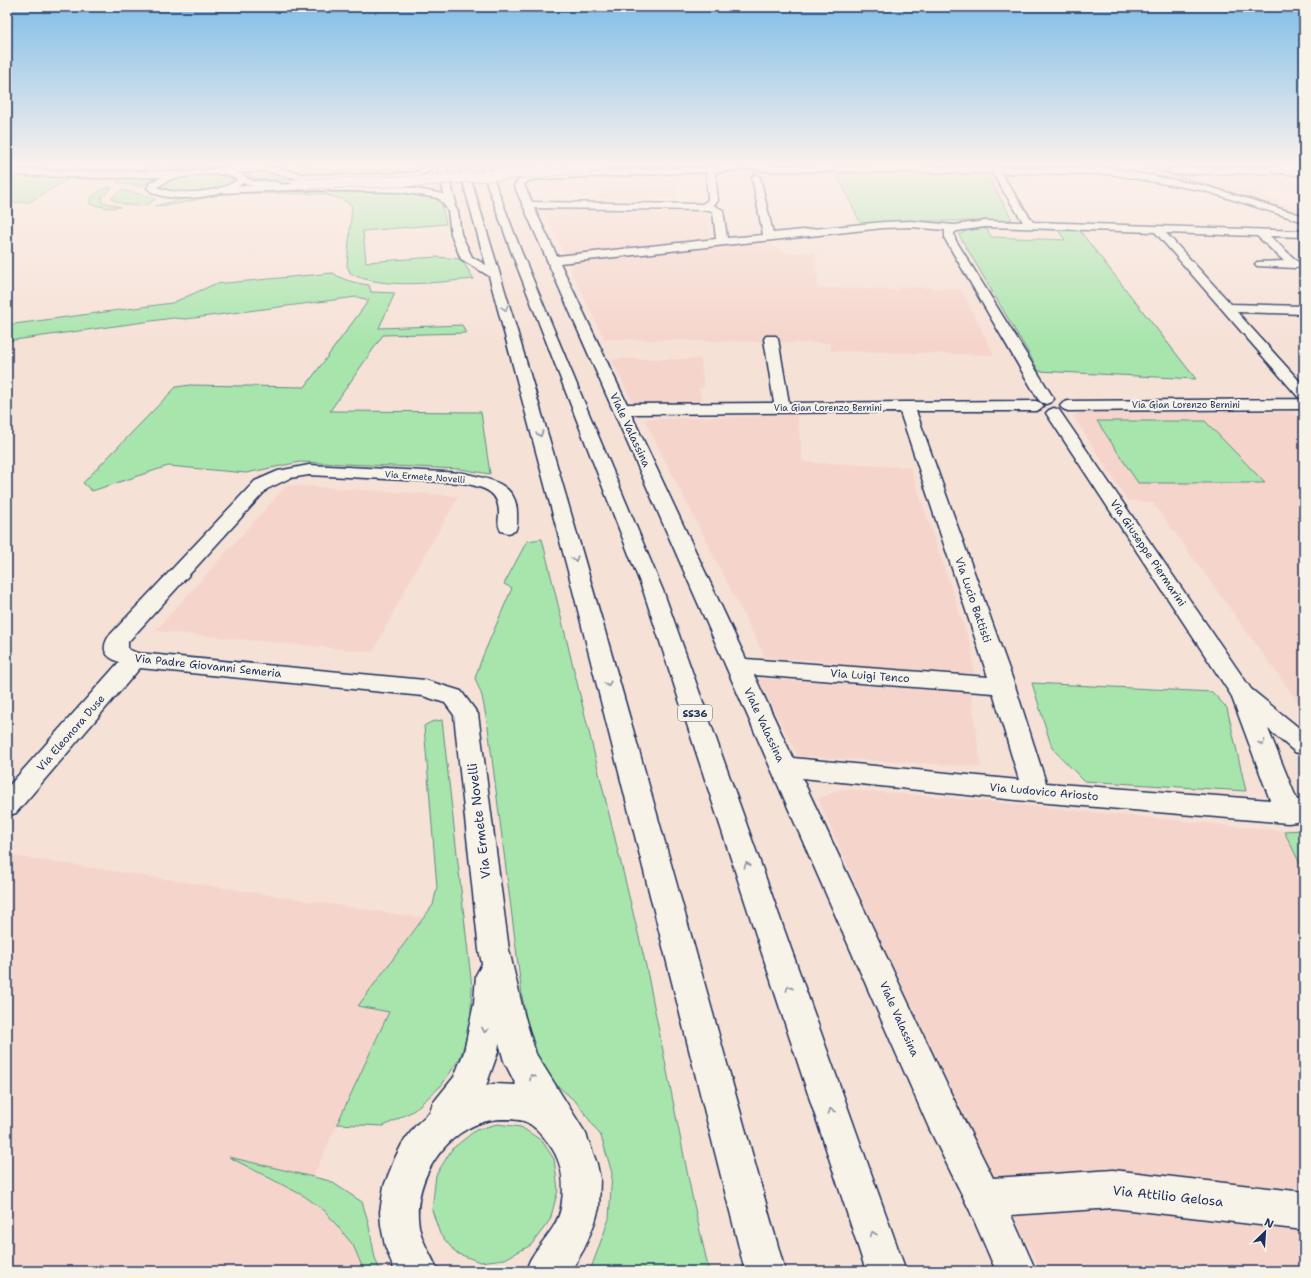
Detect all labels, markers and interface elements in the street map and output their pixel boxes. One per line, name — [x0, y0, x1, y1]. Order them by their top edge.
one-way arrow — [500, 305, 509, 312]
street label: Viale Valassina — [606, 390, 654, 470]
street label: Via Gian Lorenzo Bernini — [1132, 399, 1240, 411]
street label: Via Gian Lorenzo Bernini — [774, 402, 882, 414]
one-way arrow — [535, 430, 544, 437]
street label: Via Ermete Novelli — [384, 468, 466, 486]
street label: Via Giuseppe Piermarini — [1107, 497, 1189, 609]
street label: Via Lucio Battisti — [951, 555, 995, 645]
one-way arrow — [570, 556, 578, 562]
street label: Via Padre Giovanni Semeria — [134, 651, 282, 681]
street label: Via Luigi Tenco — [830, 666, 911, 686]
one-way arrow — [603, 681, 612, 688]
street label: Viale Valassina — [740, 685, 788, 765]
street label: Via Eleonora Duse — [34, 691, 108, 775]
road number: SS36 — [678, 705, 712, 721]
one-way arrow — [1257, 740, 1265, 747]
street label: Via Ermete Novelli — [463, 762, 495, 880]
street label: Via Ludovico Ariosto — [989, 780, 1099, 804]
one-way arrow — [743, 862, 752, 869]
street label: Viale Valassina — [876, 979, 922, 1059]
one-way arrow — [786, 985, 794, 992]
one-way arrow — [481, 1027, 489, 1034]
one-way arrow — [529, 1074, 536, 1081]
one-way arrow — [828, 1108, 836, 1115]
street label: Via Attilio Gelosa — [1112, 1182, 1224, 1210]
north arrow — [1245, 1212, 1285, 1252]
text: N — [1262, 1215, 1276, 1232]
one-way arrow — [870, 1231, 878, 1238]

